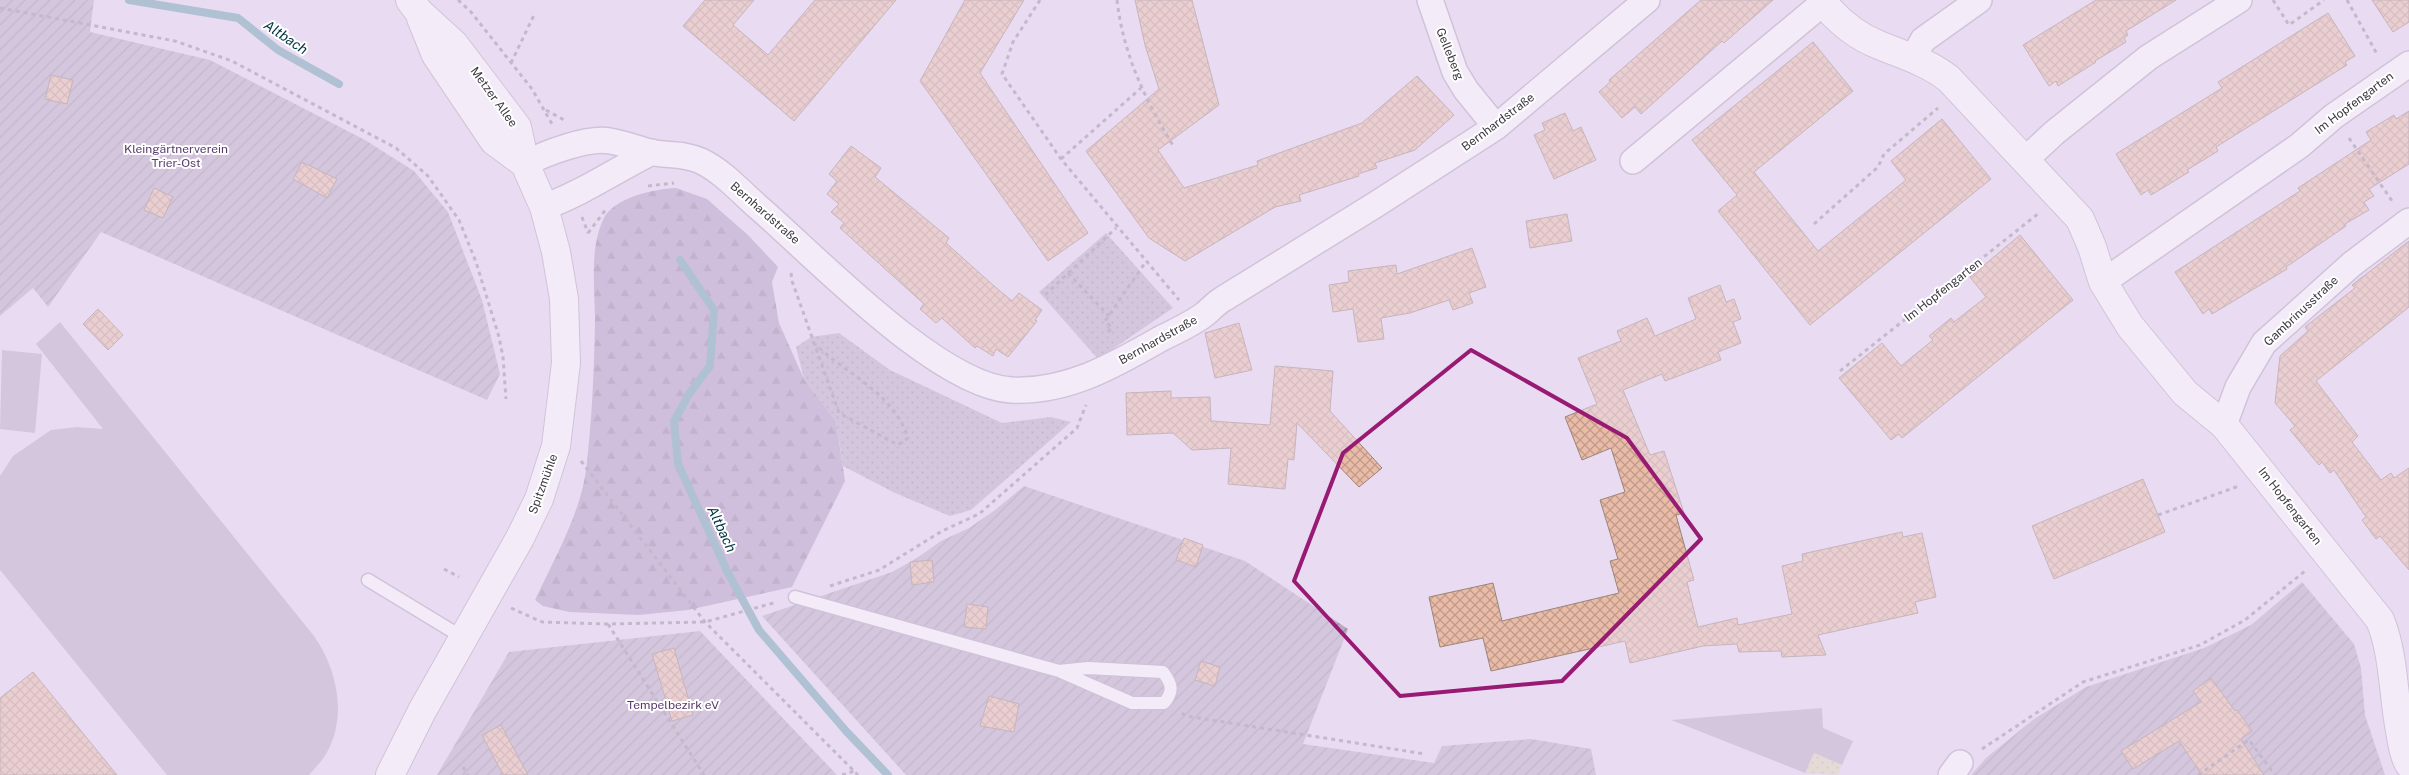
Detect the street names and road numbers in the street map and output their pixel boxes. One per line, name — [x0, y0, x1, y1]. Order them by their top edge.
street label: Gelleberg — [1433, 26, 1467, 82]
street label: Metzer Allee — [468, 64, 521, 130]
street label: Im Hopfengarten — [2312, 69, 2396, 137]
street label: Bernhardstraße — [1459, 90, 1537, 154]
street label: Bernhardstraße — [727, 179, 803, 247]
street label: Im Hopfengarten — [1901, 255, 1985, 325]
street label: Gambrinusstraße — [2261, 273, 2341, 349]
street label: Bernhardstraße — [1116, 313, 1200, 367]
street label: Spitzmühle — [526, 452, 560, 516]
street label: Im Hopfengarten — [2255, 464, 2325, 548]

